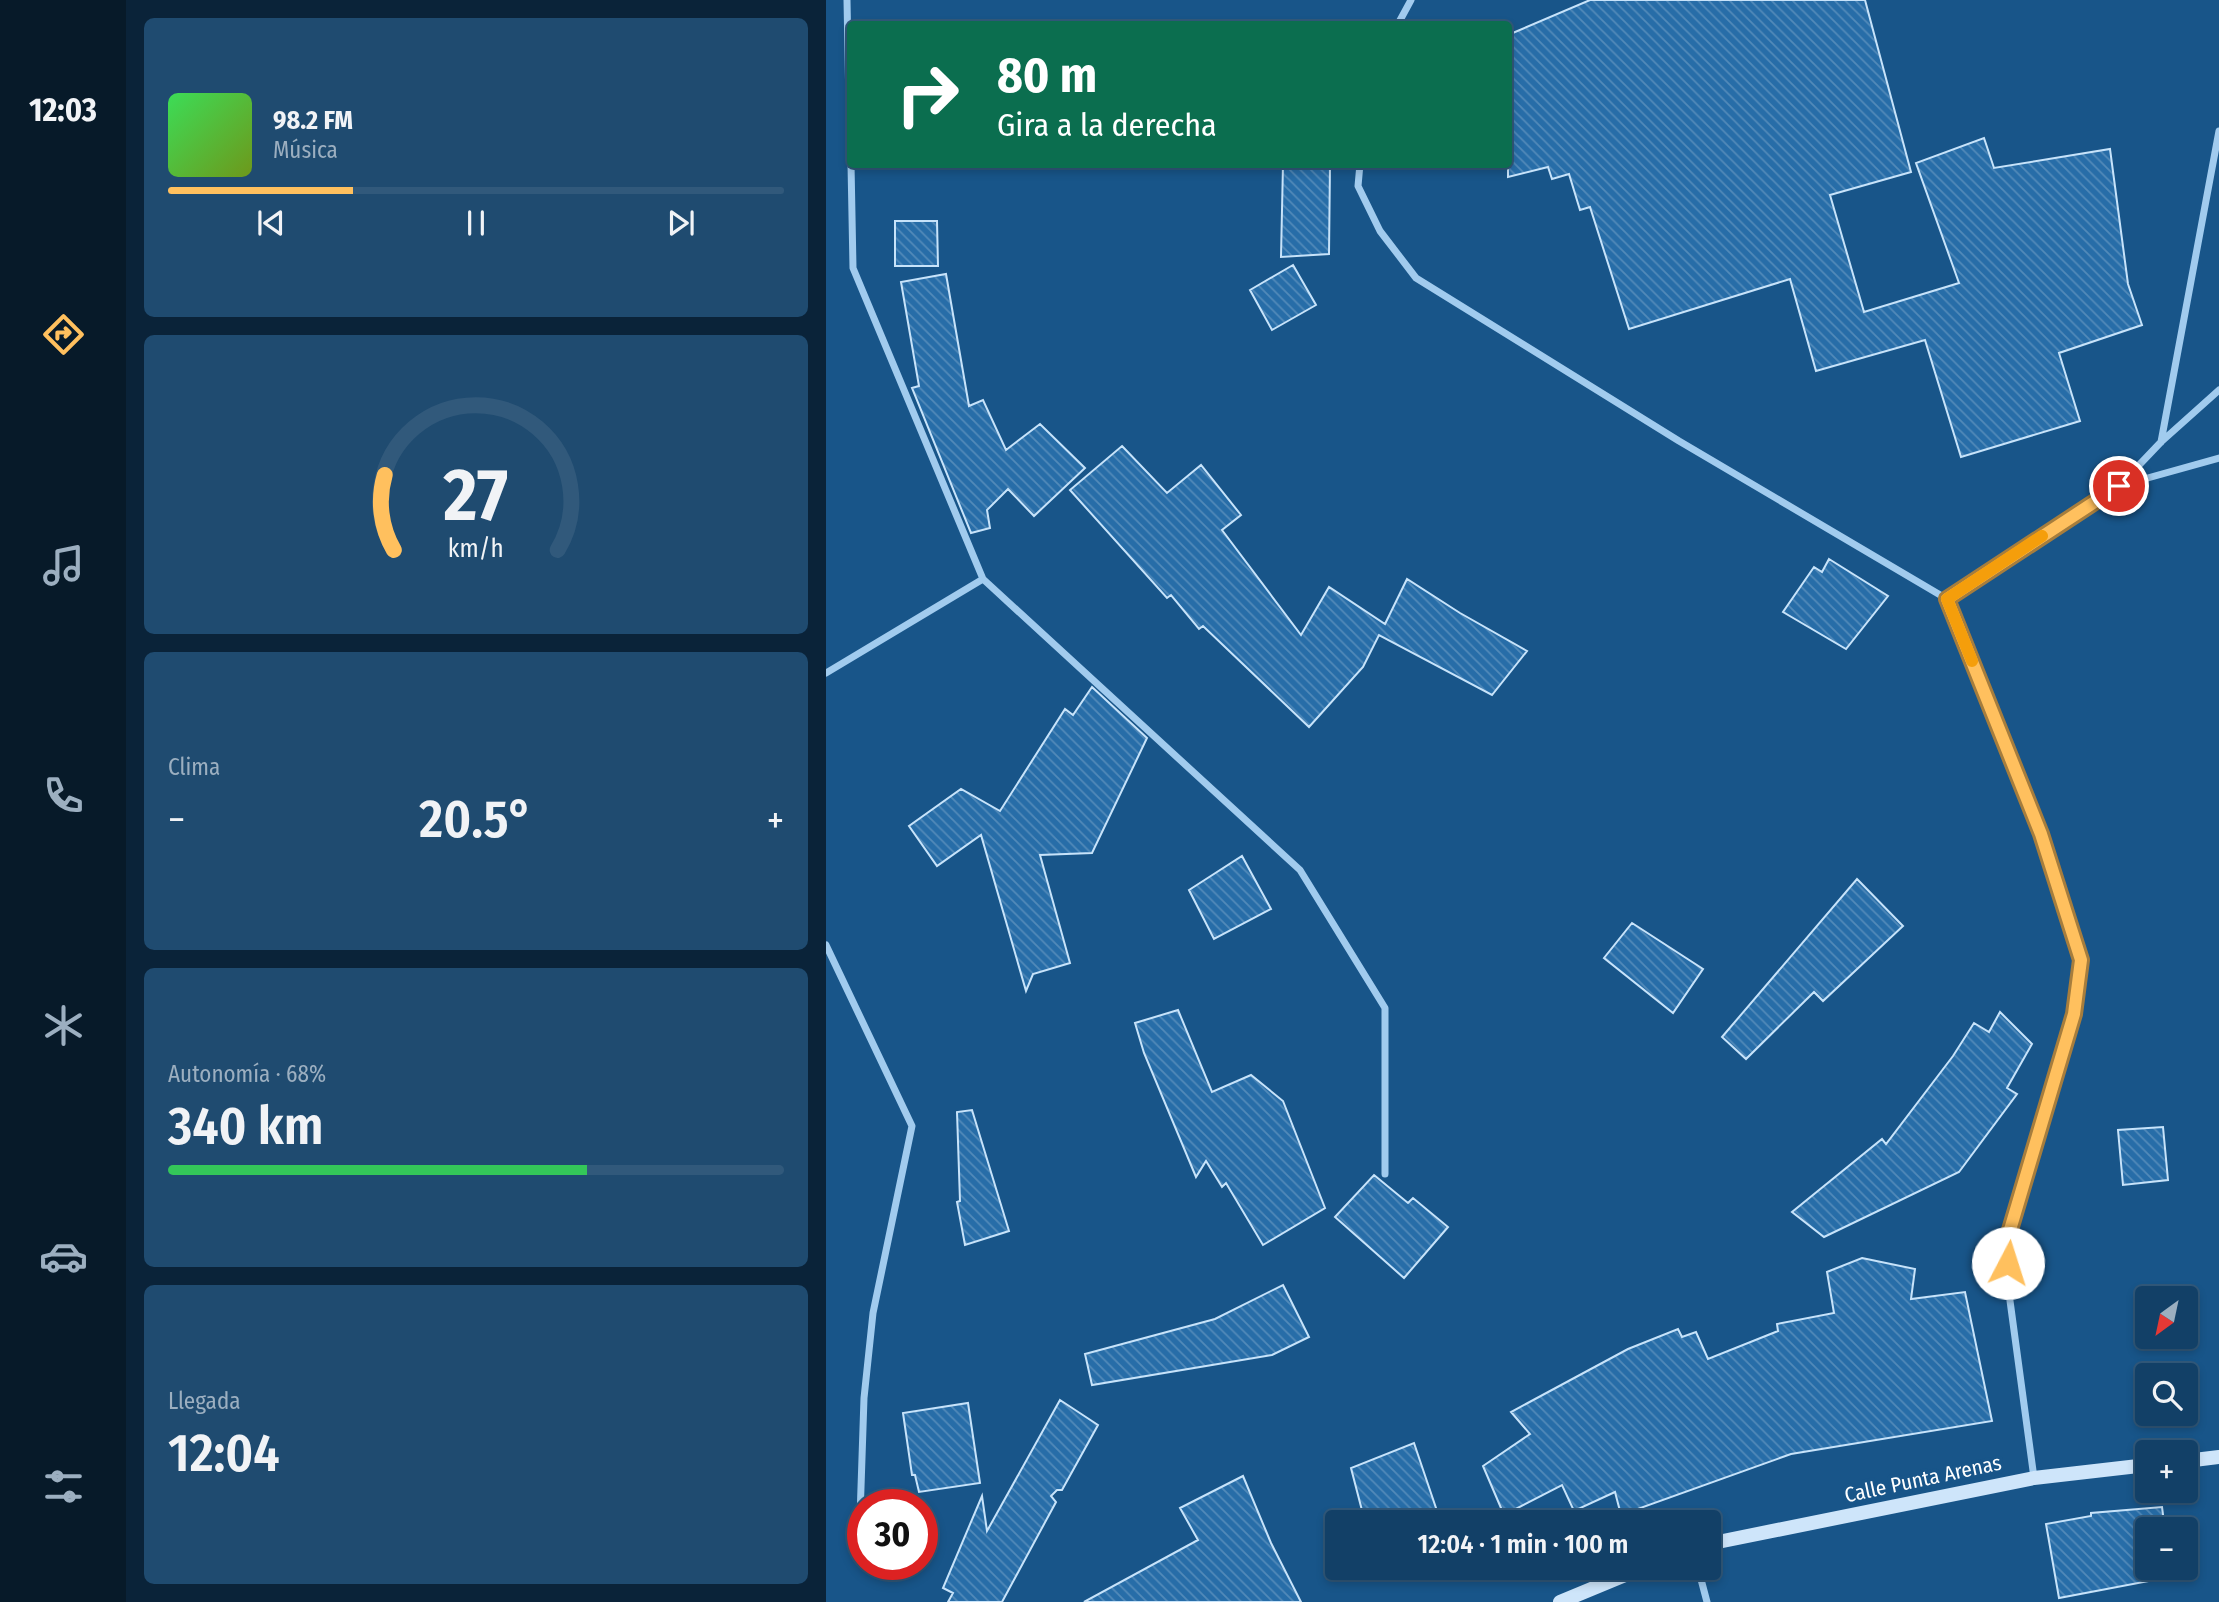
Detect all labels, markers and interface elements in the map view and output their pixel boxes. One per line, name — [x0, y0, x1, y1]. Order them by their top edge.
text: 80 m — [997, 46, 1097, 105]
icon: right — [882, 49, 973, 140]
text: 12:03 — [29, 91, 97, 129]
text: 98.2 FM — [273, 105, 353, 136]
text: Gira a la derecha — [997, 106, 1217, 144]
text: Música — [273, 136, 338, 164]
icon: previous — [252, 204, 290, 242]
icon: pause — [457, 204, 495, 242]
icon: next — [662, 204, 700, 242]
icon: directions — [39, 310, 88, 359]
text: 27 — [443, 453, 508, 540]
pin — [2089, 456, 2149, 516]
icon: arrive — [2100, 467, 2138, 505]
text: km/h — [448, 534, 504, 564]
icon: music — [39, 541, 88, 590]
text: Clima — [168, 753, 220, 781]
icon: phone — [39, 771, 88, 820]
text: 20.5° — [419, 788, 533, 851]
text: − — [168, 797, 185, 843]
text: + — [767, 797, 784, 843]
icon: climate — [39, 1001, 88, 1050]
text: Autonomía · 68% — [168, 1060, 326, 1088]
text: 340 km — [168, 1095, 323, 1158]
position arrow — [1971, 1226, 2045, 1300]
icon: car — [39, 1232, 88, 1281]
north arrow — [2135, 1286, 2198, 1349]
map controls — [2135, 1286, 2198, 1580]
button: search — [2135, 1363, 2198, 1426]
text: Llegada — [168, 1387, 240, 1415]
text: 12:04 — [168, 1422, 280, 1485]
button: + — [2135, 1440, 2198, 1503]
street label: Calle Punta Arenas — [1842, 1450, 2004, 1508]
icon: filters — [39, 1462, 88, 1511]
speed limit sign: 30 — [847, 1489, 938, 1580]
button: − — [2135, 1517, 2198, 1580]
text: 12:04 · 1 min · 100 m — [1418, 1529, 1628, 1560]

